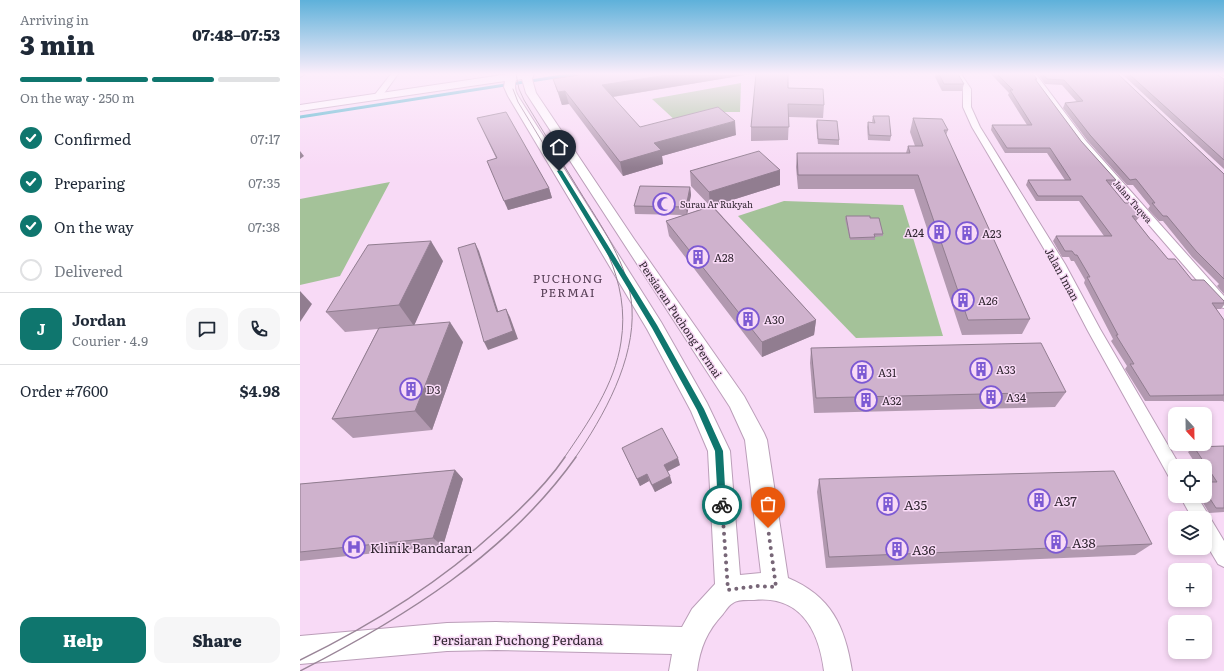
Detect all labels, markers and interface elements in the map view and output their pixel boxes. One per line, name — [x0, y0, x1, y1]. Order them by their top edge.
text: Arriving in — [20, 10, 89, 29]
text: 07:48–07:53 — [192, 23, 280, 46]
text: 3 min — [20, 24, 95, 63]
text: On the way · 250 m — [20, 88, 135, 107]
icon: check — [20, 127, 42, 149]
text: Confirmed — [54, 127, 131, 150]
text: 07:17 — [250, 129, 280, 148]
pin — [542, 130, 576, 171]
icon: home — [548, 136, 570, 158]
icon: check — [20, 171, 42, 193]
text: Preparing — [54, 171, 125, 194]
text: 07:35 — [248, 173, 280, 192]
street label: Jalan Taqwa — [1110, 176, 1156, 226]
mosque icon: Surau Ar Rukyah — [651, 191, 677, 217]
place label: Surau Ar Rukyah — [680, 197, 753, 211]
icon: check — [20, 215, 42, 237]
text: On the way — [54, 215, 134, 238]
text: 07:38 — [248, 217, 280, 236]
building icon: A24 — [926, 219, 952, 245]
building icon: A23 — [954, 220, 980, 246]
place label: A24 — [904, 224, 924, 240]
place label: A23 — [982, 225, 1002, 241]
building icon: A28 — [685, 244, 711, 270]
street label: Jalan Iman — [1042, 244, 1084, 304]
place label: A28 — [714, 249, 734, 265]
street label: Persiaran Puchong Permai — [636, 257, 726, 381]
text: Delivered — [54, 259, 123, 282]
district label: PUCHONG PERMAI — [533, 269, 603, 301]
building icon: A26 — [950, 287, 976, 313]
place label: A26 — [978, 292, 998, 308]
building icon: A30 — [735, 306, 761, 332]
text: Jordan — [72, 308, 126, 331]
button: chat — [186, 308, 228, 350]
button: phone — [238, 308, 280, 350]
place label: A30 — [764, 311, 784, 327]
text: J — [37, 317, 45, 340]
text: Courier · 4.9 — [72, 331, 148, 350]
building icon: A33 — [968, 356, 994, 382]
building icon: A31 — [849, 359, 875, 385]
place label: A33 — [996, 361, 1016, 377]
place label: A31 — [878, 364, 897, 380]
building icon: D3 — [398, 376, 424, 402]
text: Order #7600 — [20, 379, 108, 402]
text: $4.98 — [240, 379, 280, 402]
place label: D3 — [426, 381, 440, 397]
building icon: A34 — [978, 384, 1004, 410]
building icon: A32 — [853, 387, 879, 413]
place label: A34 — [1006, 389, 1026, 405]
place label: A32 — [882, 392, 902, 408]
north arrow — [1168, 407, 1212, 451]
map controls — [1168, 407, 1212, 659]
button: locate — [1168, 459, 1212, 503]
courier — [702, 485, 742, 525]
pin — [751, 487, 785, 528]
building icon: A37 — [1026, 487, 1052, 513]
building icon: A35 — [875, 491, 901, 517]
place label: A37 — [1054, 491, 1077, 510]
icon: bag — [757, 493, 779, 515]
icon: bike — [711, 494, 733, 516]
place label: A35 — [904, 495, 928, 514]
button: layers — [1168, 511, 1212, 555]
building icon: A38 — [1043, 529, 1069, 555]
place label: A38 — [1072, 533, 1096, 552]
hospital icon: Klinik Bandaran — [341, 534, 367, 560]
building icon: A36 — [884, 536, 910, 562]
place label: Klinik Bandaran — [370, 538, 473, 557]
place label: A36 — [912, 540, 936, 559]
button: + — [1168, 563, 1212, 607]
button: − — [1168, 615, 1212, 659]
button: Help — [20, 617, 146, 663]
button: Share — [154, 617, 280, 663]
street label: Persiaran Puchong Perdana — [433, 630, 603, 649]

